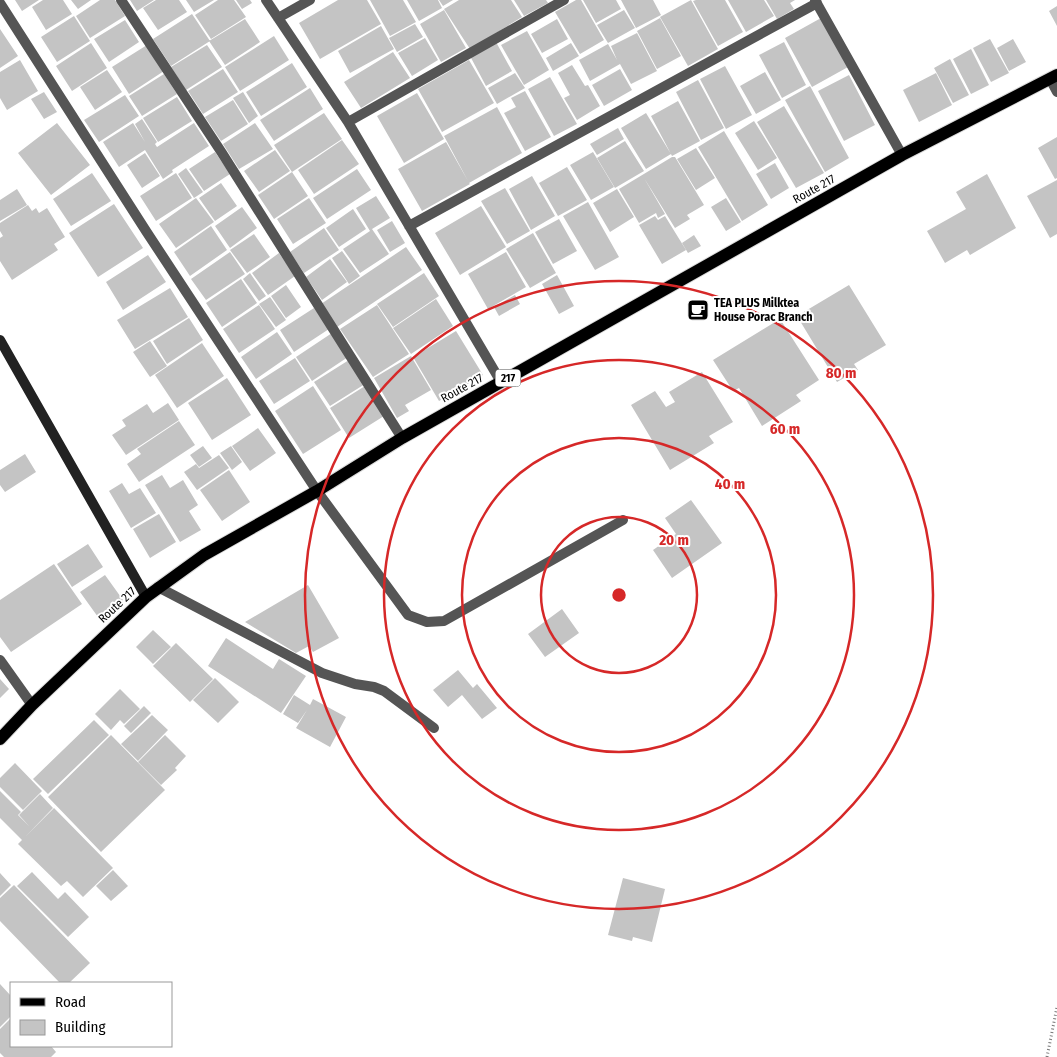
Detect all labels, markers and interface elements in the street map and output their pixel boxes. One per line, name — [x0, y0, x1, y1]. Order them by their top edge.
street label: Route 217 — [790, 172, 838, 206]
place label: TEA PLUS Milktea House Porac Branch — [714, 296, 813, 324]
cafe icon: TEA PLUS Milktea House Porac Branch — [686, 298, 710, 322]
text: 80 m — [826, 364, 856, 382]
road number: 217 — [496, 369, 520, 386]
street label: Route 217 — [438, 371, 486, 405]
text: 60 m — [770, 420, 800, 438]
text: 40 m — [715, 475, 745, 493]
text: 20 m — [658, 531, 689, 549]
street label: Route 217 — [95, 584, 139, 626]
centre of rings — [610, 586, 628, 604]
legend — [10, 982, 172, 1047]
text: Road — [55, 993, 86, 1011]
text: Building — [55, 1018, 106, 1036]

